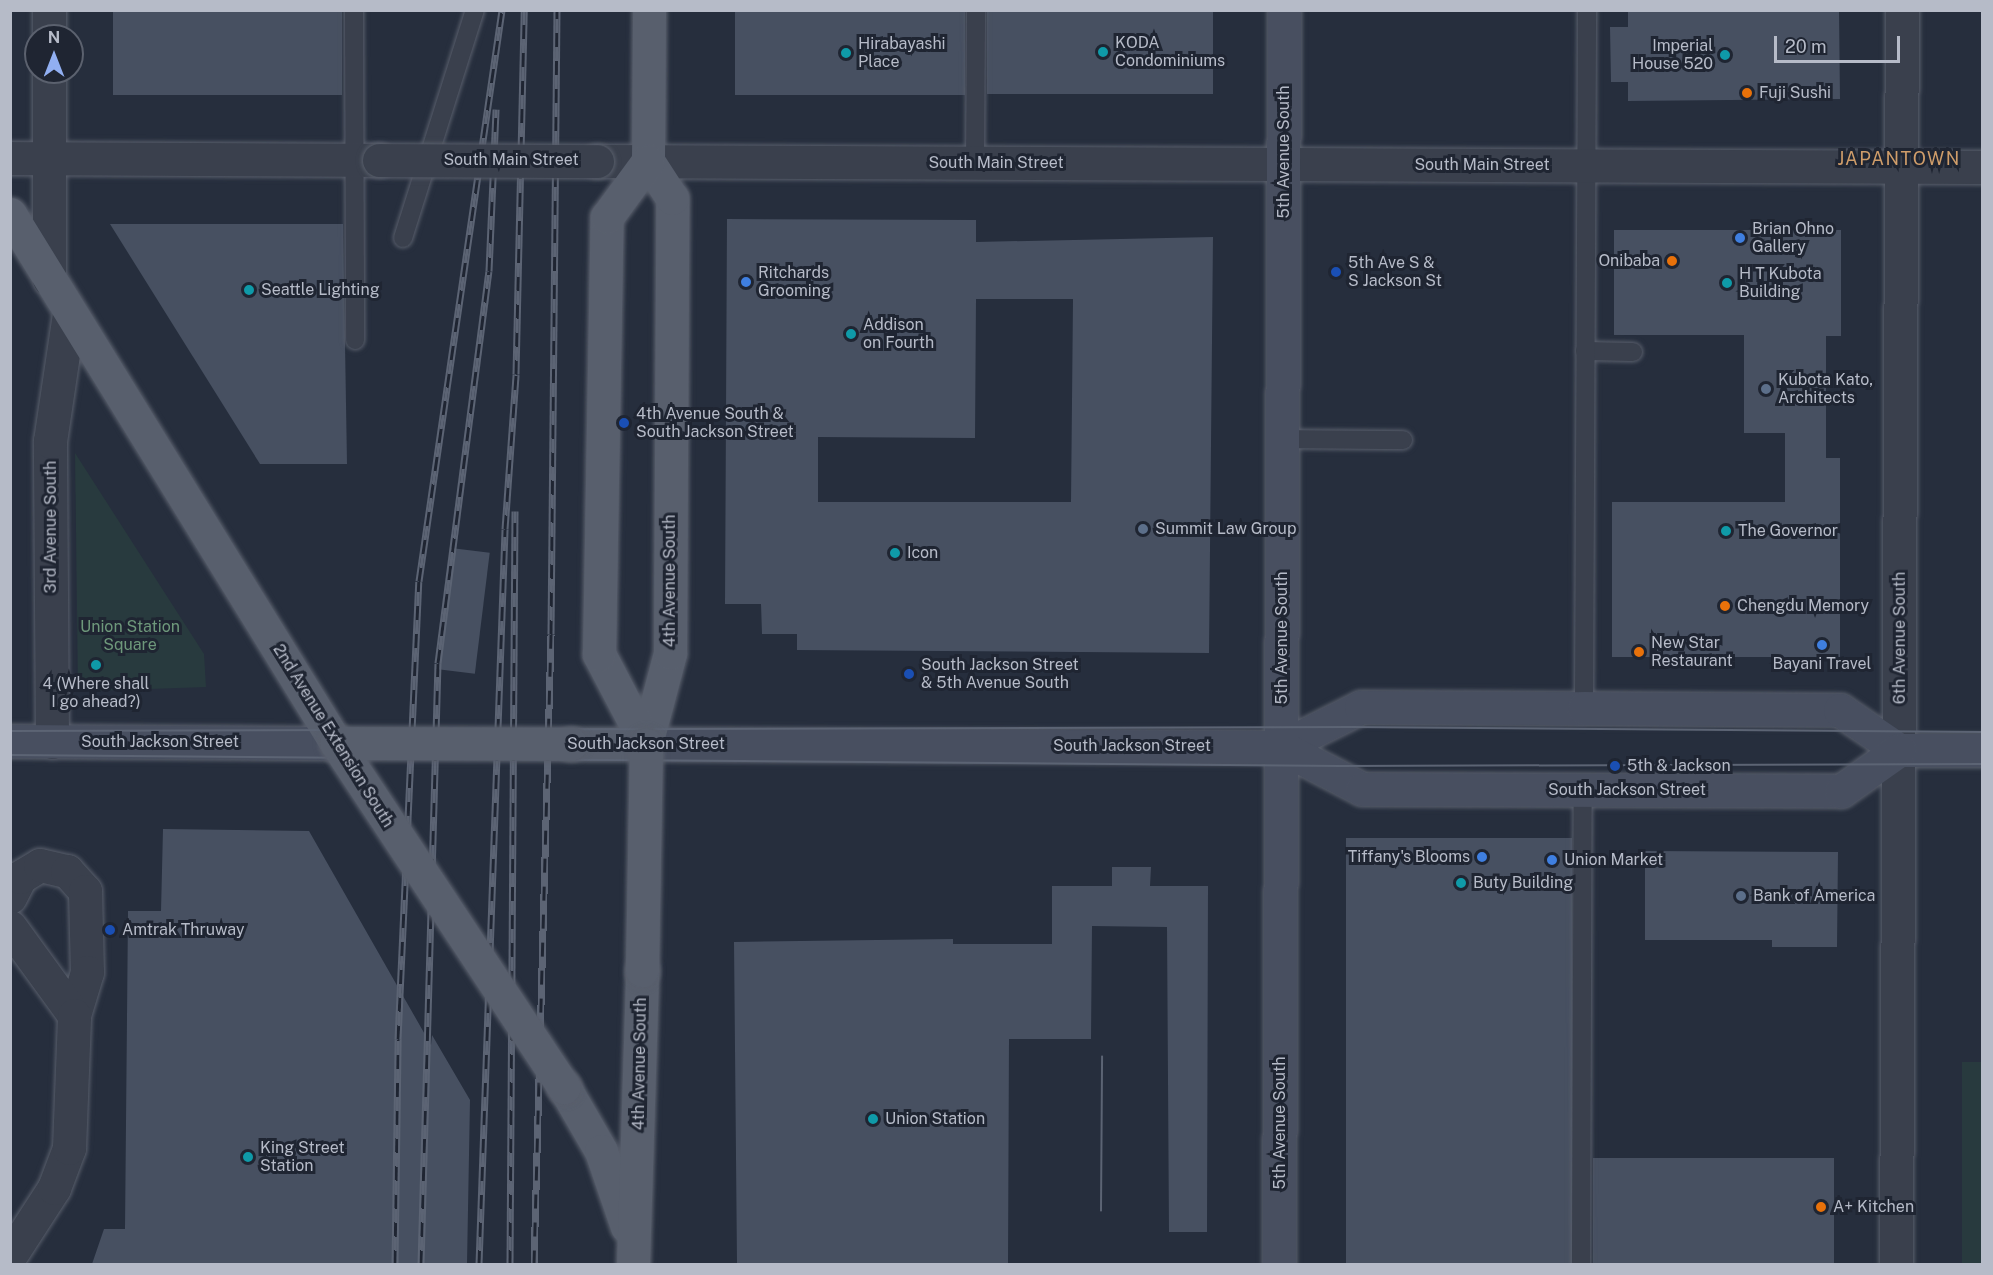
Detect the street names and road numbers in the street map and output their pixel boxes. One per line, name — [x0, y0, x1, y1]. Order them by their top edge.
street label: 5th Avenue South — [1274, 86, 1294, 218]
street label: South Main Street — [443, 150, 579, 170]
street label: South Main Street — [928, 153, 1064, 173]
street label: South Main Street — [1414, 155, 1550, 175]
street label: 3rd Avenue South — [41, 461, 61, 593]
street label: 4th Avenue South — [660, 515, 680, 647]
street label: 5th Avenue South — [1272, 572, 1292, 704]
street label: 6th Avenue South — [1890, 572, 1910, 704]
street label: 2nd Avenue Extension South — [269, 641, 397, 831]
street label: South Jackson Street — [81, 732, 239, 752]
street label: South Jackson Street — [567, 734, 725, 754]
street label: South Jackson Street — [1053, 736, 1211, 756]
street label: South Jackson Street — [1548, 780, 1706, 800]
street label: 4th Avenue South — [629, 997, 651, 1131]
street label: 5th Avenue South — [1270, 1057, 1290, 1189]

